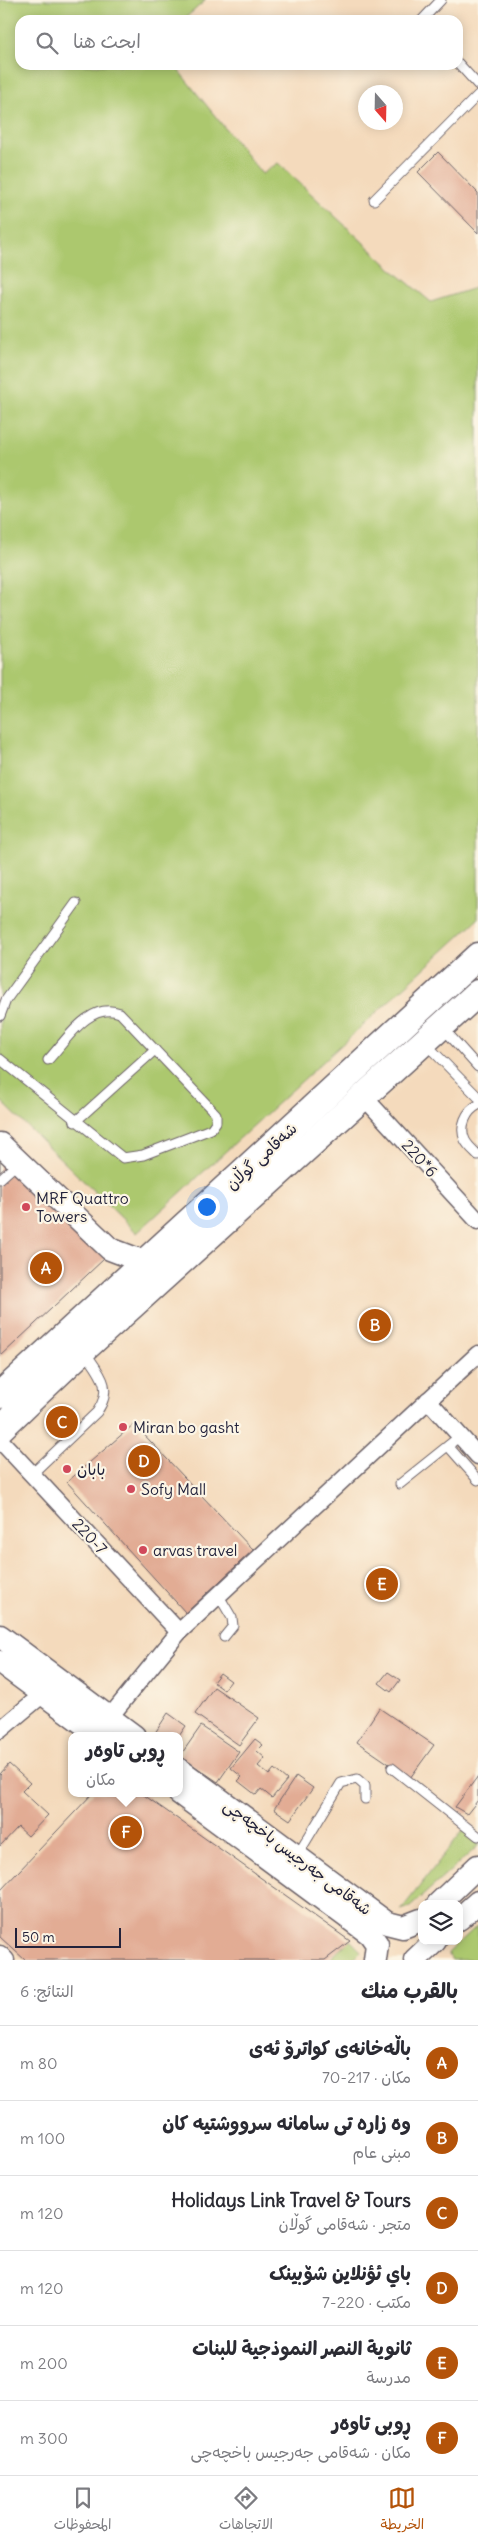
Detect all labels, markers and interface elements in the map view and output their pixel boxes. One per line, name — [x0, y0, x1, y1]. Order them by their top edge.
search box — [15, 15, 463, 70]
icon: search — [33, 29, 61, 57]
text: ابحث هنا — [73, 29, 141, 53]
north arrow — [358, 85, 403, 130]
street label: شەقامی گوڵان — [221, 1117, 301, 1195]
street label: 220*6 — [398, 1135, 442, 1181]
place label: MRF Quattro Towers — [36, 1188, 129, 1226]
your location — [194, 1194, 220, 1220]
marker: MRF Quattro Towers — [20, 1201, 32, 1213]
pin: A — [30, 1249, 62, 1287]
pin: B — [359, 1306, 391, 1344]
pin: C — [46, 1403, 78, 1441]
place label: Miran bo gasht — [133, 1417, 240, 1437]
marker: Miran bo gasht — [117, 1421, 129, 1433]
pin: D — [128, 1442, 160, 1480]
place label: بابان — [77, 1459, 105, 1479]
marker: بابان — [61, 1463, 73, 1475]
place label: Sofy Mall — [141, 1479, 206, 1499]
marker: Sofy Mall — [125, 1483, 137, 1495]
street label: 220-7 — [68, 1514, 112, 1558]
place label: arvas travel — [153, 1540, 237, 1560]
marker: arvas travel — [137, 1544, 149, 1556]
pin: E — [366, 1565, 398, 1603]
popup — [68, 1732, 183, 1797]
text: ڕوبی تاوەر — [86, 1738, 165, 1762]
text: مكان — [86, 1769, 116, 1789]
street label: شەقامی جەرجیس باخچەچی — [220, 1795, 376, 1920]
pin: F — [110, 1813, 142, 1851]
map controls — [418, 1900, 463, 1945]
button: layers — [418, 1900, 463, 1945]
scale bar — [15, 1925, 121, 1948]
text: 50 m — [22, 1928, 55, 1946]
text: بالقرب منك — [361, 1977, 458, 2004]
text: النتائج: 6 — [20, 1981, 74, 2001]
text: باڵەخانەی کواترۆ ئەی — [249, 2036, 411, 2060]
text: 80 m — [20, 2053, 58, 2073]
text: A — [437, 2053, 447, 2073]
text: مكان · 217-70 — [322, 2067, 411, 2087]
text: وه زاره تى سامانه سرووشتيه كان — [162, 2111, 411, 2135]
text: 100 m — [20, 2128, 65, 2148]
text: B — [437, 2128, 447, 2148]
text: مبنى عام — [352, 2142, 411, 2162]
text: Holidays Link Travel & Tours — [171, 2188, 411, 2212]
text: 120 m — [20, 2203, 64, 2223]
text: C — [437, 2203, 447, 2223]
text: متجر · شەقامی گوڵان — [278, 2214, 411, 2234]
text: باي ئؤنلاین شۆبینک — [269, 2261, 411, 2285]
text: 120 m — [20, 2278, 64, 2298]
text: D — [436, 2278, 448, 2298]
text: مكتب · 220-7 — [322, 2292, 411, 2312]
text: ثانوية النصر النموذجية للبنات — [192, 2336, 411, 2360]
text: 200 m — [20, 2353, 68, 2373]
text: E — [437, 2353, 447, 2373]
text: مدرسة — [366, 2367, 411, 2387]
text: ڕوبی تاوەر — [332, 2411, 411, 2435]
text: 300 m — [20, 2428, 68, 2448]
text: F — [437, 2428, 447, 2448]
text: مكان · شەقامی جەرجیس باخچەچی — [190, 2442, 411, 2462]
tab: المحفوظات — [54, 2484, 111, 2537]
tab: الاتجاهات — [219, 2484, 273, 2537]
tab: الخريطة — [381, 2484, 424, 2537]

